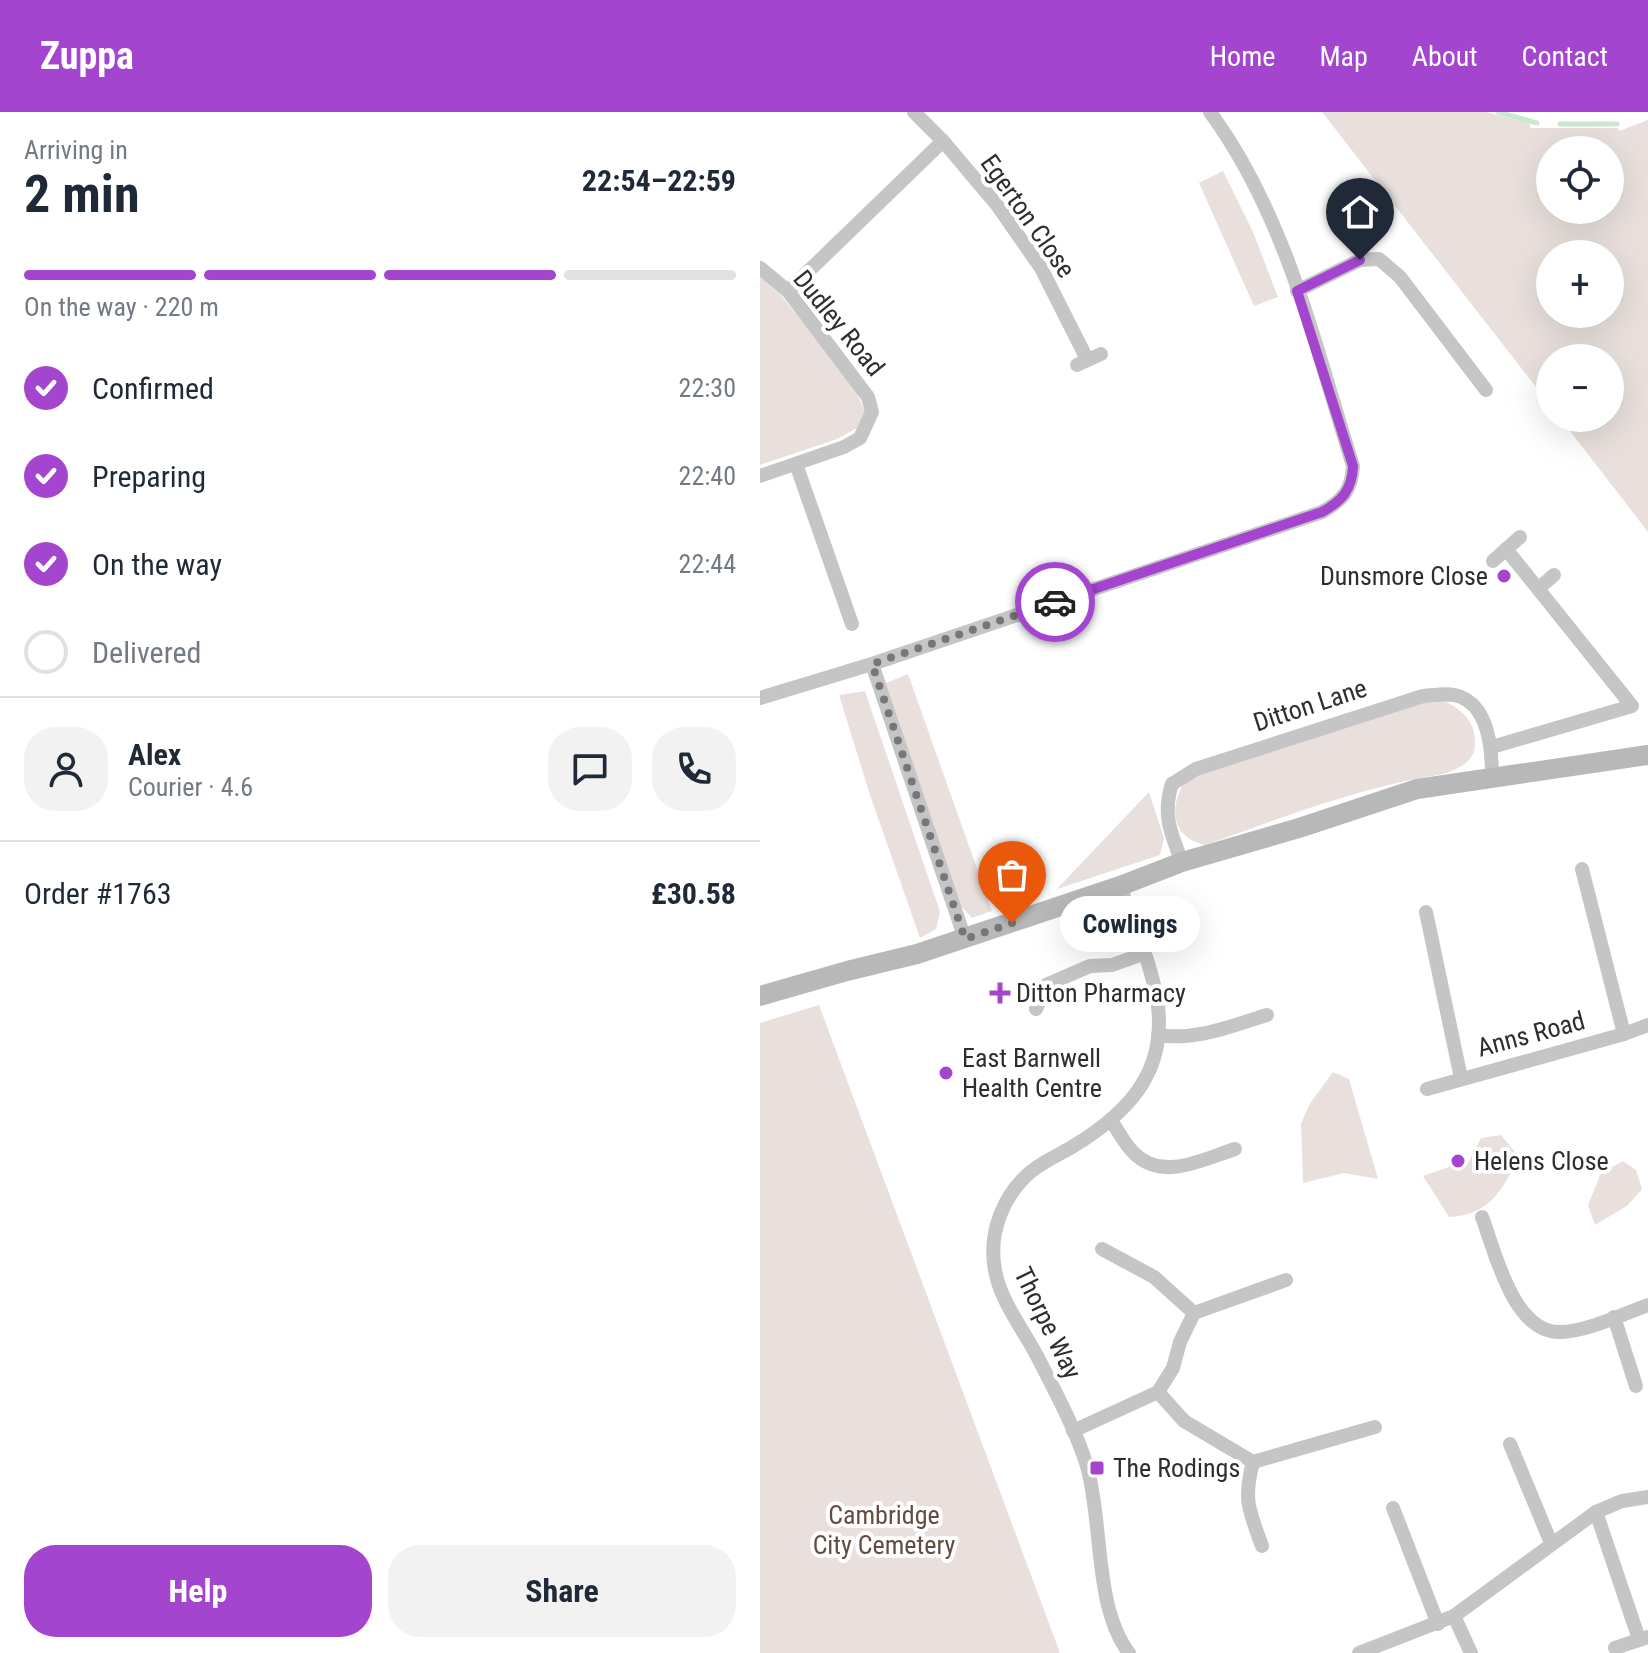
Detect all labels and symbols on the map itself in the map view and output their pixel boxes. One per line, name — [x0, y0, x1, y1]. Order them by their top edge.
street label: Egerton Close — [975, 149, 1081, 283]
pin — [1326, 178, 1394, 260]
street label: Dudley Road — [787, 264, 891, 382]
place label: Dunsmore Close — [1320, 561, 1488, 591]
courier — [1015, 562, 1095, 642]
marker: Dunsmore Close — [1495, 567, 1513, 585]
street label: Ditton Lane — [1250, 673, 1370, 737]
pin — [978, 841, 1046, 923]
callout: Cowlings — [1060, 895, 1200, 951]
place label: Ditton Pharmacy — [1016, 978, 1186, 1008]
marker: Ditton Pharmacy — [991, 984, 1009, 1002]
street label: Anns Road — [1474, 1005, 1588, 1063]
place label: East Barnwell Health Centre — [962, 1043, 1102, 1103]
marker: East Barnwell Health Centre — [937, 1064, 955, 1082]
place label: Helens Close — [1474, 1146, 1609, 1176]
marker: Helens Close — [1449, 1152, 1467, 1170]
street label: Thorpe Way — [1008, 1262, 1088, 1384]
place label: The Rodings — [1113, 1453, 1240, 1483]
marker: The Rodings — [1088, 1459, 1106, 1477]
park label: Cambridge City Cemetery — [813, 1500, 956, 1560]

